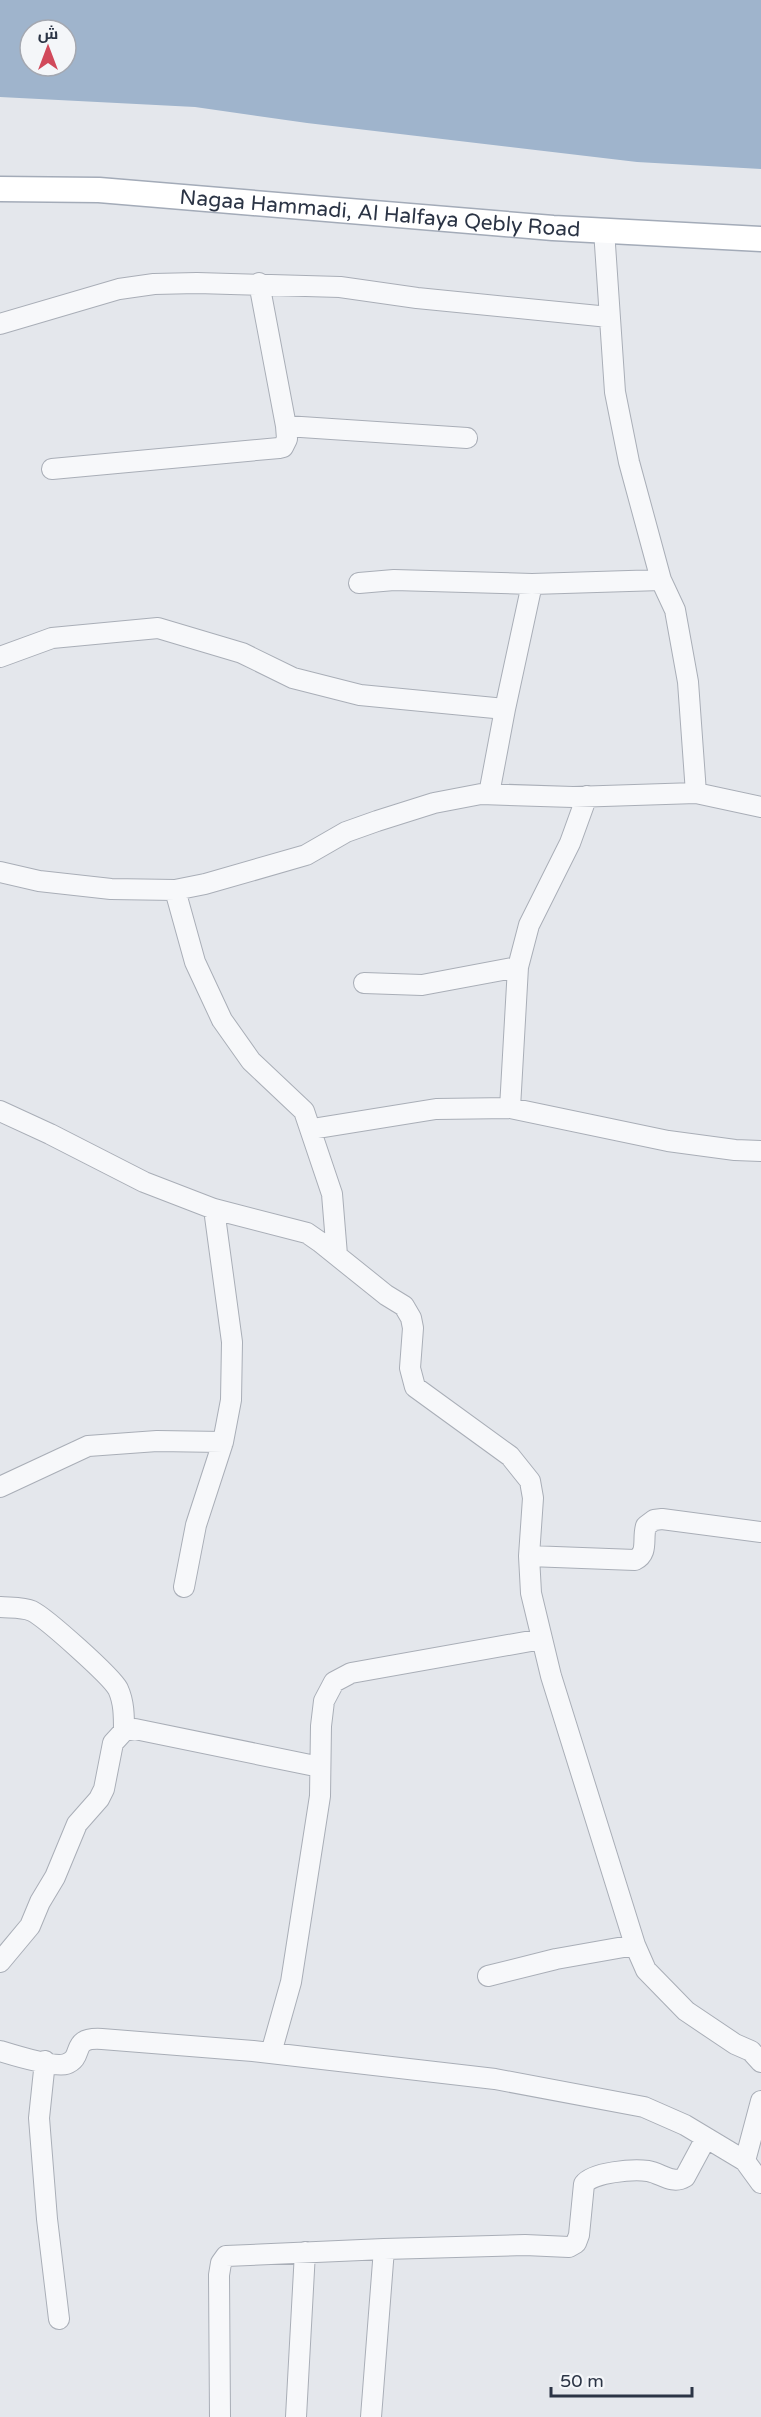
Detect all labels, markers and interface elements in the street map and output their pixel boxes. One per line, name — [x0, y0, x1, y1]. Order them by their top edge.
north arrow — [18, 18, 78, 78]
text: ش — [38, 24, 58, 44]
street label: Nagaa Hammadi, Al Halfaya Qebly Road — [179, 184, 581, 242]
scale bar — [551, 2360, 692, 2398]
text: 50 m — [560, 2370, 604, 2392]

